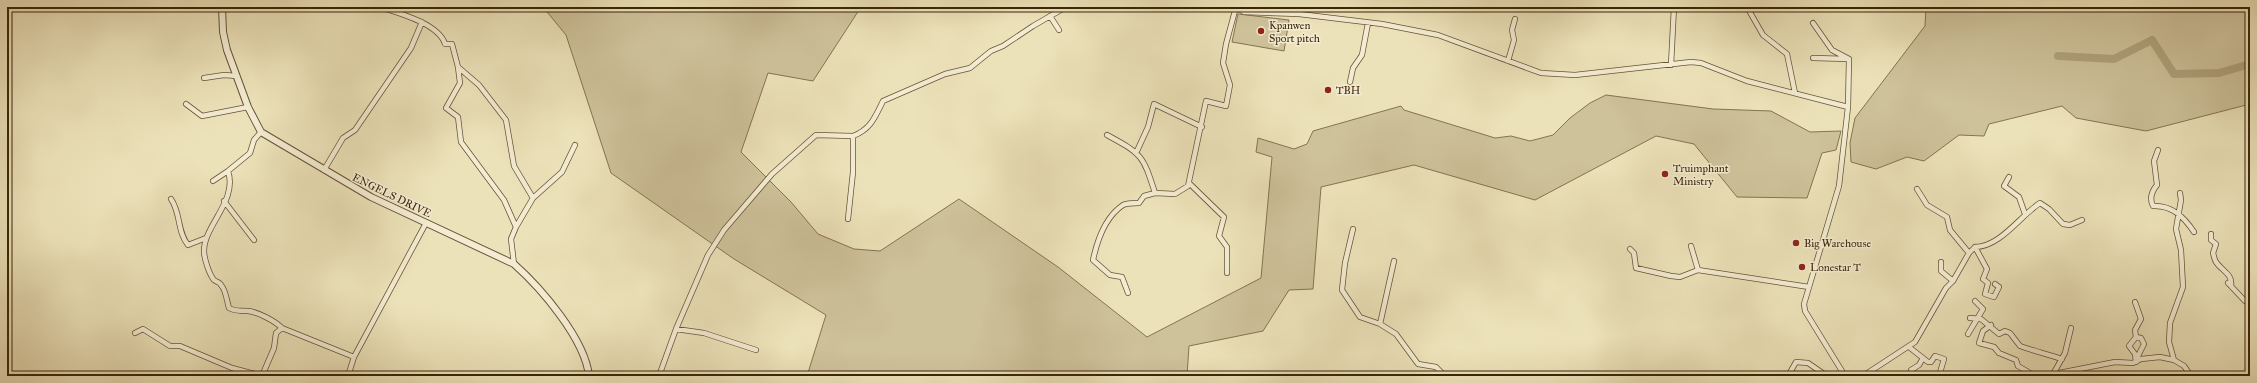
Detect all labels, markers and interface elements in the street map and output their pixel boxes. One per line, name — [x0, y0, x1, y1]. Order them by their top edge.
place label: Kpanwen Sport pitch — [1269, 19, 1320, 45]
marker: Kpanwen Sport pitch — [1256, 26, 1266, 36]
place label: TBH — [1336, 84, 1361, 97]
marker: TBH — [1323, 85, 1333, 95]
place label: Truimphant Ministry — [1673, 162, 1729, 188]
marker: Truimphant Ministry — [1660, 169, 1670, 179]
street label: ENGELS DRIVE — [350, 171, 434, 220]
place label: Big Warehouse — [1804, 237, 1871, 250]
marker: Big Warehouse — [1791, 238, 1801, 248]
place label: Lonestar T — [1810, 261, 1861, 274]
marker: Lonestar T — [1797, 262, 1807, 272]

